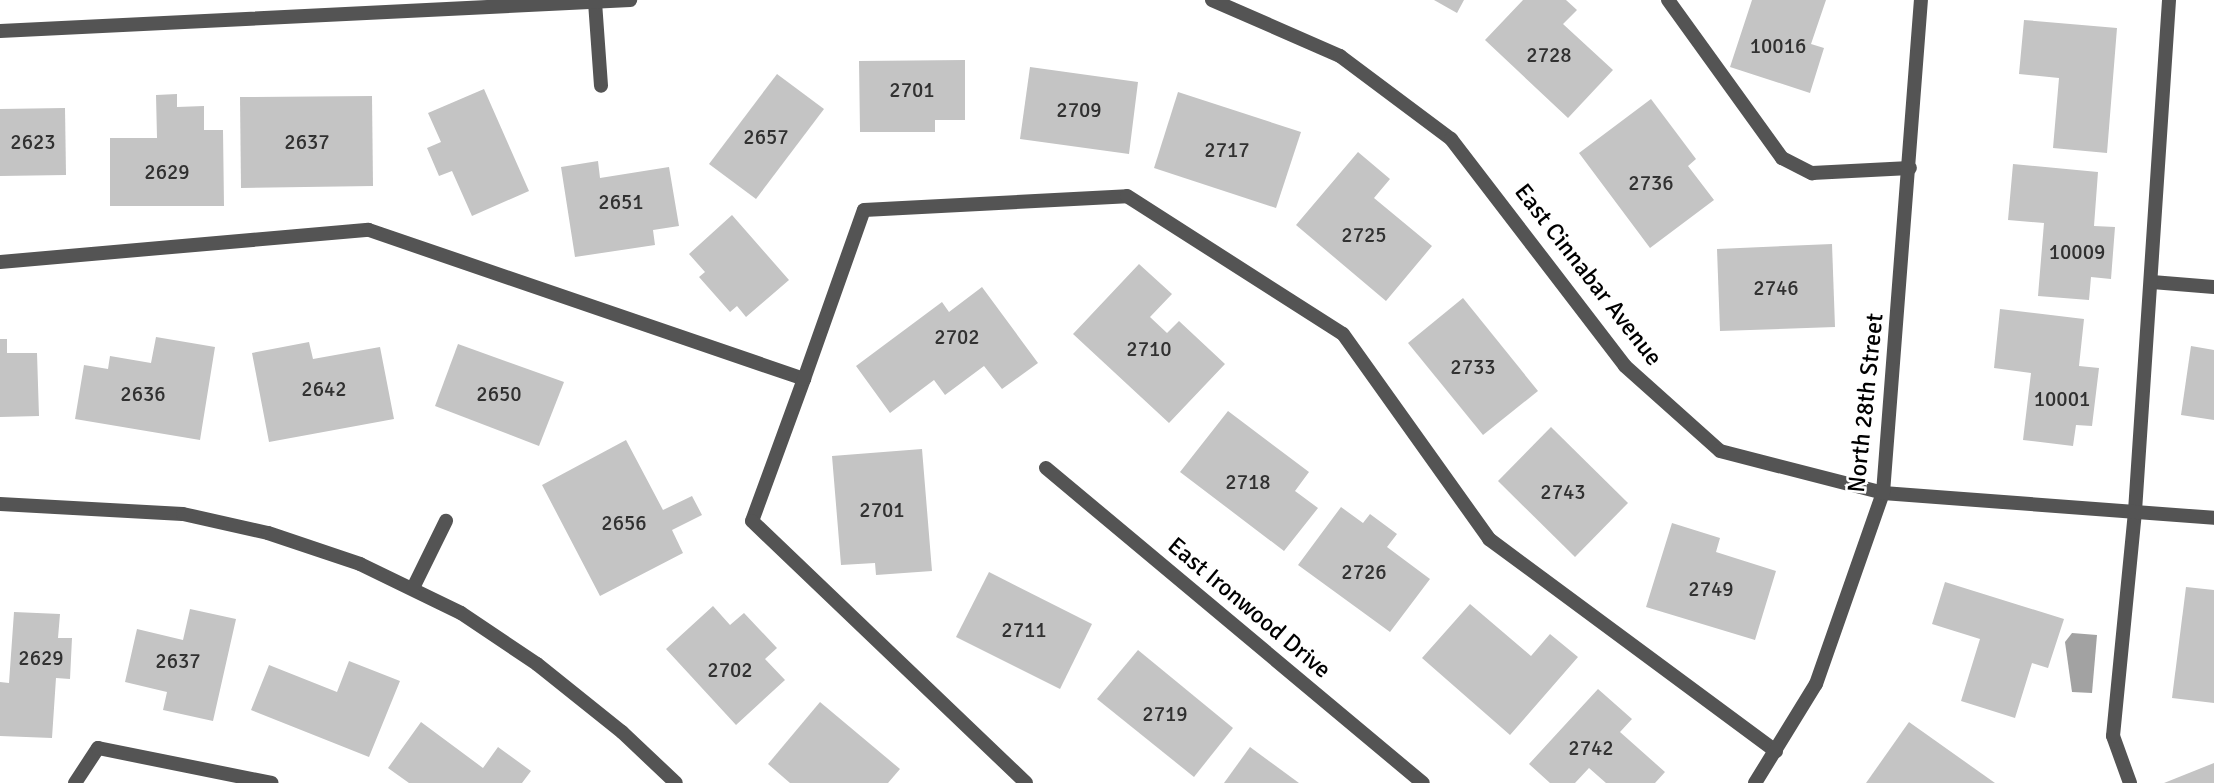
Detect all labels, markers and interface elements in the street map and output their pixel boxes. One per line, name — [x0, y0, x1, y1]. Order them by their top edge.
house number: 10016 — [1750, 33, 1806, 59]
house number: 2728 — [1526, 42, 1572, 68]
house number: 2701 — [889, 77, 935, 103]
house number: 2709 — [1056, 97, 1102, 123]
house number: 2657 — [743, 124, 789, 150]
house number: 2623 — [10, 129, 56, 155]
house number: 2637 — [284, 129, 330, 155]
house number: 2717 — [1204, 137, 1250, 163]
house number: 2629 — [144, 159, 190, 185]
house number: 2736 — [1628, 170, 1674, 196]
street label: East Cinnabar Avenue — [1508, 178, 1668, 372]
house number: 2651 — [598, 189, 644, 215]
house number: 2725 — [1341, 222, 1387, 248]
house number: 10009 — [2049, 239, 2105, 265]
house number: 2746 — [1753, 275, 1799, 301]
street label: North 28th Street — [1842, 312, 1890, 494]
house number: 2702 — [934, 324, 980, 350]
house number: 2710 — [1126, 336, 1172, 362]
house number: 2733 — [1450, 354, 1496, 380]
house number: 2642 — [301, 376, 347, 402]
house number: 2636 — [120, 381, 166, 407]
house number: 2650 — [476, 381, 522, 407]
house number: 10001 — [2034, 386, 2090, 412]
house number: 2718 — [1225, 469, 1271, 495]
house number: 2743 — [1540, 479, 1586, 505]
house number: 2701 — [859, 497, 905, 523]
house number: 2656 — [601, 510, 647, 536]
street label: East Ironwood Drive — [1162, 531, 1336, 685]
house number: 2726 — [1341, 559, 1387, 585]
house number: 2749 — [1688, 576, 1734, 602]
house number: 2711 — [1001, 617, 1047, 643]
house number: 2629 — [18, 645, 64, 671]
house number: 2637 — [155, 648, 201, 674]
house number: 2702 — [707, 657, 753, 683]
house number: 2719 — [1142, 701, 1188, 727]
house number: 2742 — [1568, 735, 1614, 761]

